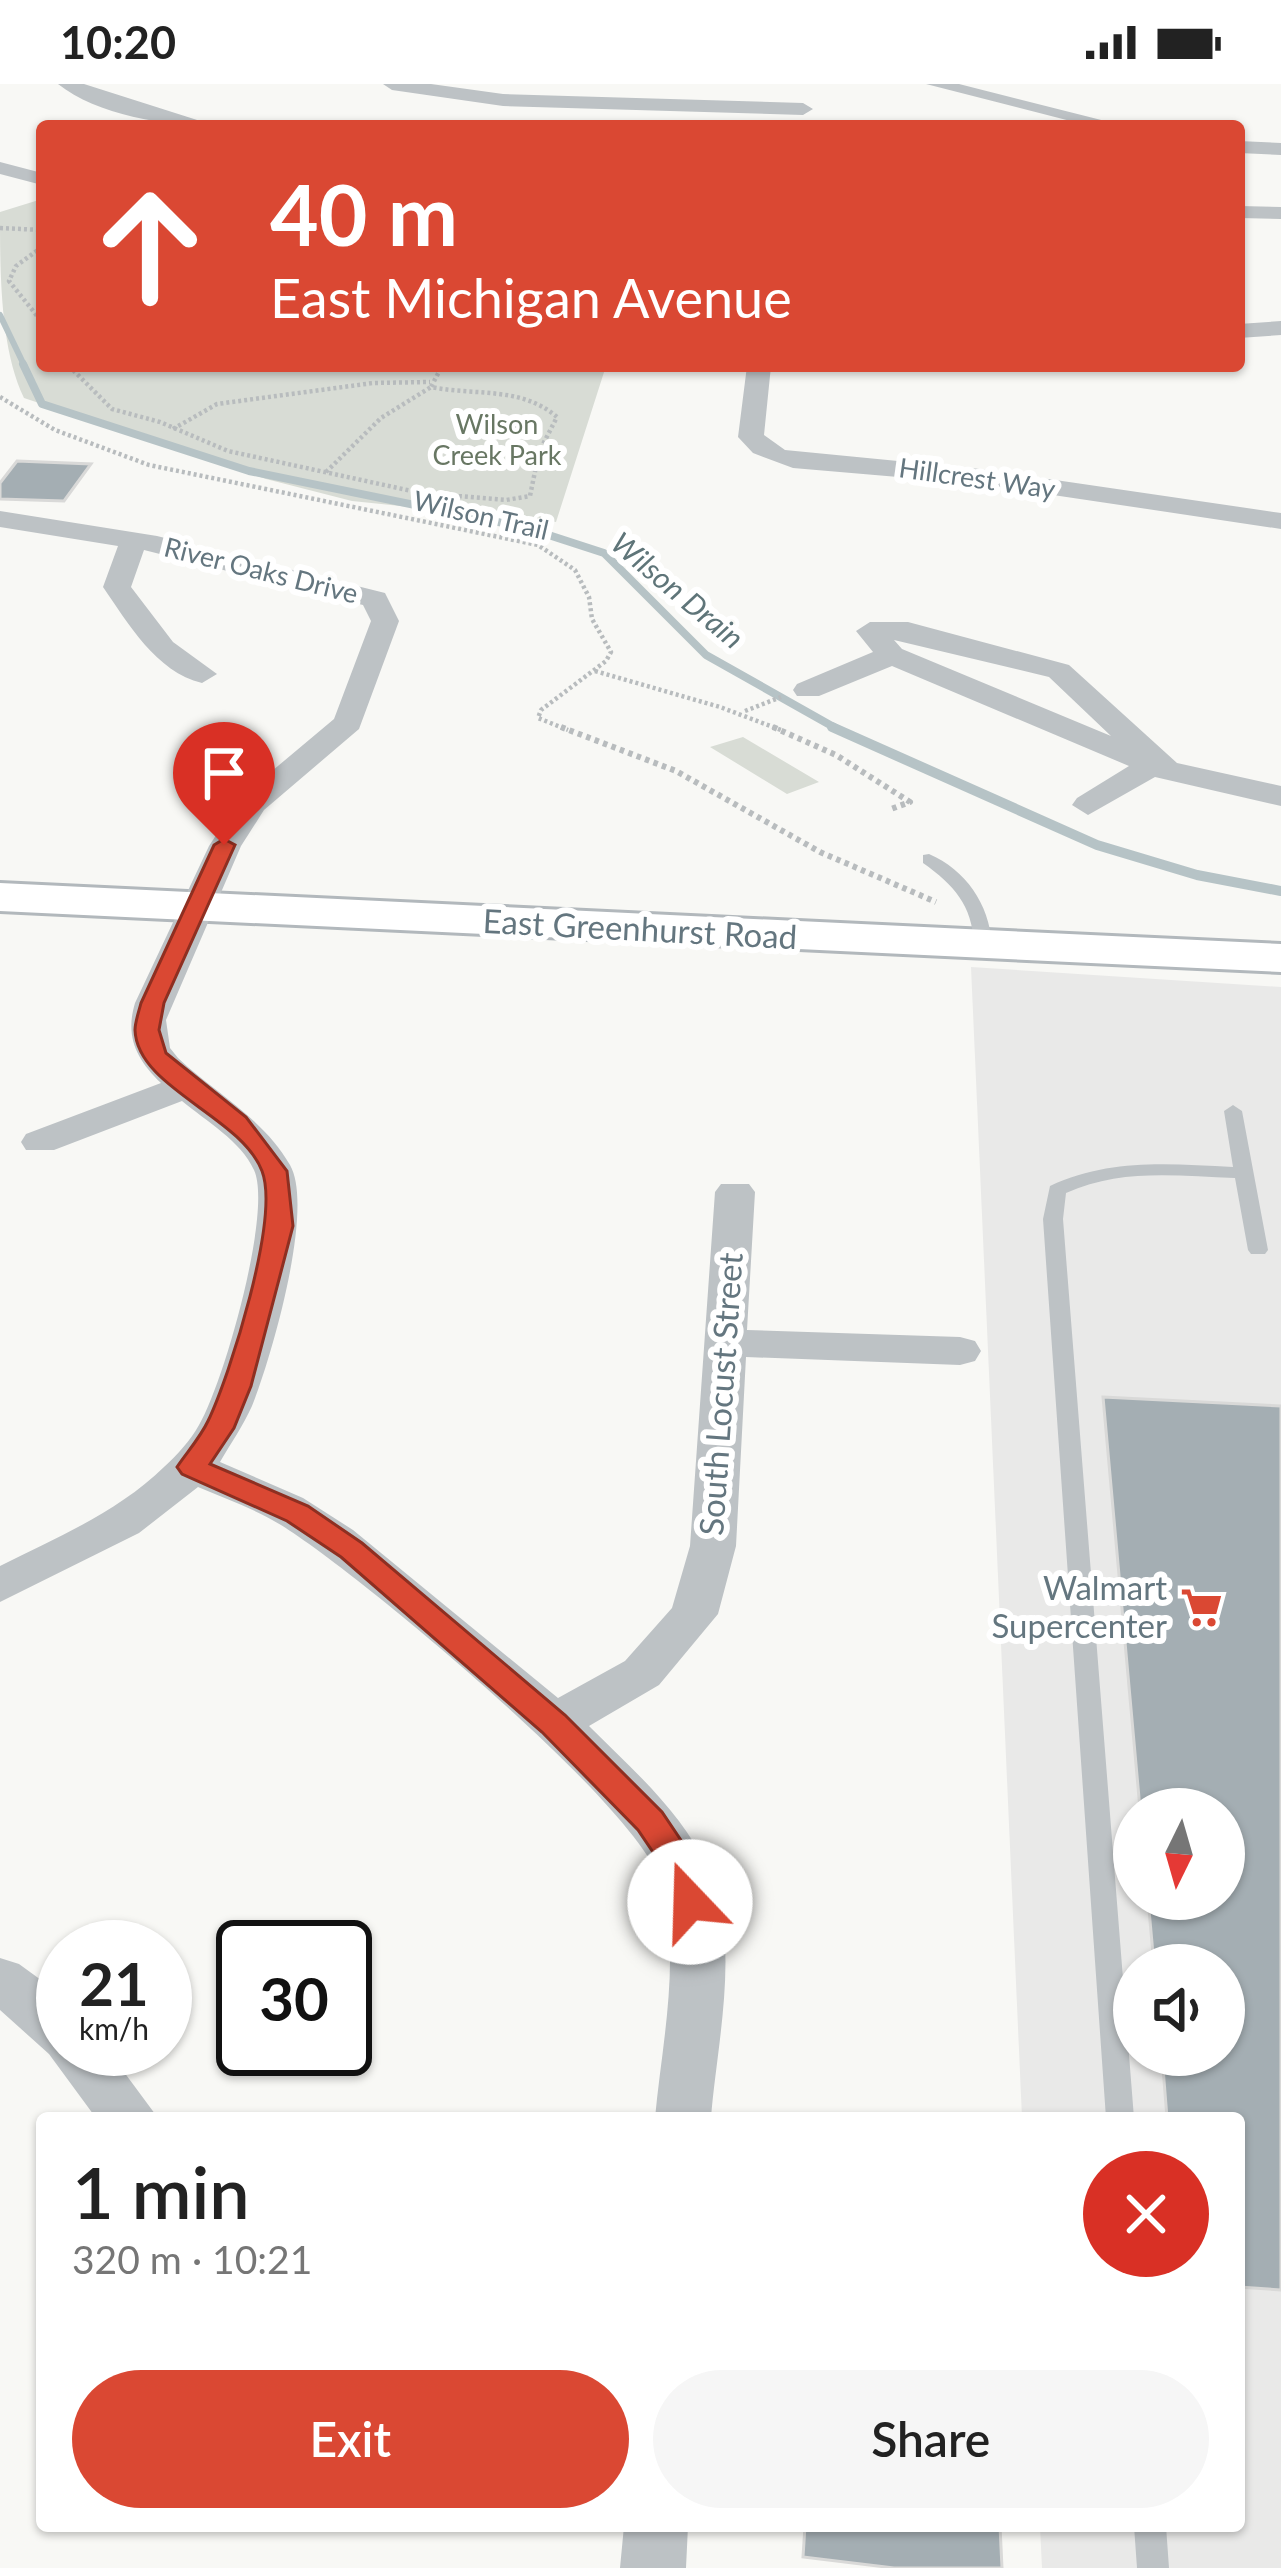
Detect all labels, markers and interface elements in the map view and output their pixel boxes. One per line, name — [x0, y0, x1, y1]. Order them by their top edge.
text: 10:20 — [60, 15, 176, 69]
text: 40 m — [270, 163, 458, 264]
icon: ahead — [72, 168, 228, 324]
text: East Michigan Avenue — [270, 265, 792, 330]
park label: Wilson Creek Park — [432, 407, 562, 471]
street label: Hillcrest Way — [897, 450, 1058, 505]
street label: Wilson Trail — [411, 483, 552, 546]
water label: Wilson Drain — [605, 524, 752, 655]
street label: River Oaks Drive — [161, 530, 362, 610]
pin — [173, 722, 275, 845]
icon: arrive — [191, 740, 257, 806]
street label: East Greenhurst Road — [482, 900, 798, 956]
street label: South Locust Street — [690, 1251, 750, 1537]
place label: Walmart Supercenter — [992, 1567, 1167, 1645]
supermarket icon: Walmart Supercenter — [1178, 1584, 1224, 1630]
north arrow — [1113, 1788, 1245, 1920]
map controls — [1113, 1788, 1245, 2076]
position arrow — [627, 1839, 753, 1965]
speed limit sign: 30 — [216, 1920, 372, 2076]
button: sound — [1113, 1944, 1245, 2076]
text: 21 — [79, 1947, 149, 2019]
text: km/h — [79, 2010, 149, 2046]
text: 1 min — [72, 2148, 250, 2234]
button: close — [1083, 2151, 1209, 2277]
text: 320 m · 10:21 — [72, 2236, 312, 2282]
button: Exit — [72, 2370, 629, 2508]
button: Share — [653, 2370, 1209, 2508]

